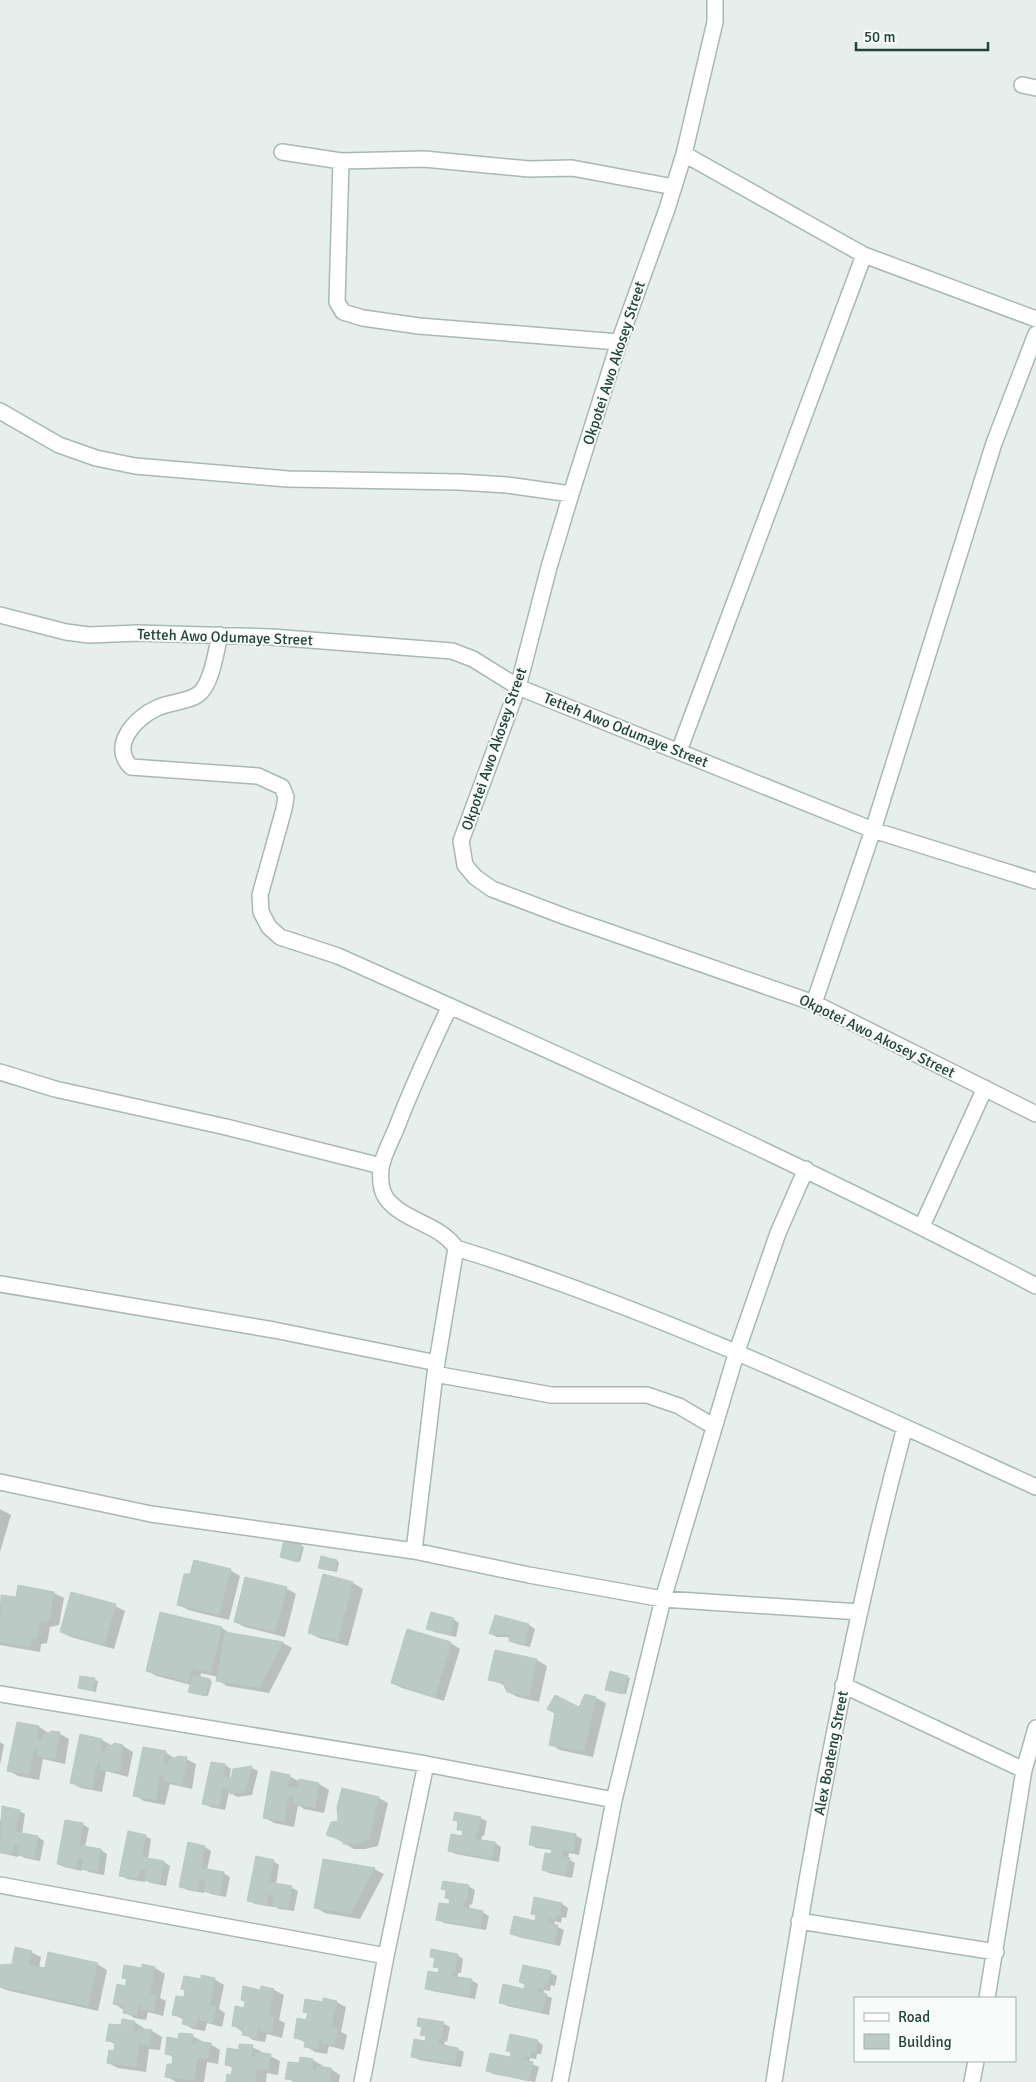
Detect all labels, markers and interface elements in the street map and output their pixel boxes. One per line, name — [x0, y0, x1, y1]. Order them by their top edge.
scale bar — [856, 20, 988, 52]
text: 50 m — [864, 28, 895, 46]
street label: Okpotei Awo Akosey Street — [579, 279, 649, 447]
street label: Tetteh Awo Odumaye Street — [137, 625, 313, 649]
street label: Okpotei Awo Akosey Street — [458, 665, 530, 833]
street label: Tetteh Awo Odumaye Street — [541, 689, 711, 771]
street label: Okpotei Awo Akosey Street — [796, 990, 958, 1082]
street label: Alex Boateng Street — [810, 1689, 852, 1817]
legend — [854, 1997, 1016, 2062]
text: Road — [898, 2008, 930, 2026]
text: Building — [898, 2033, 952, 2051]

